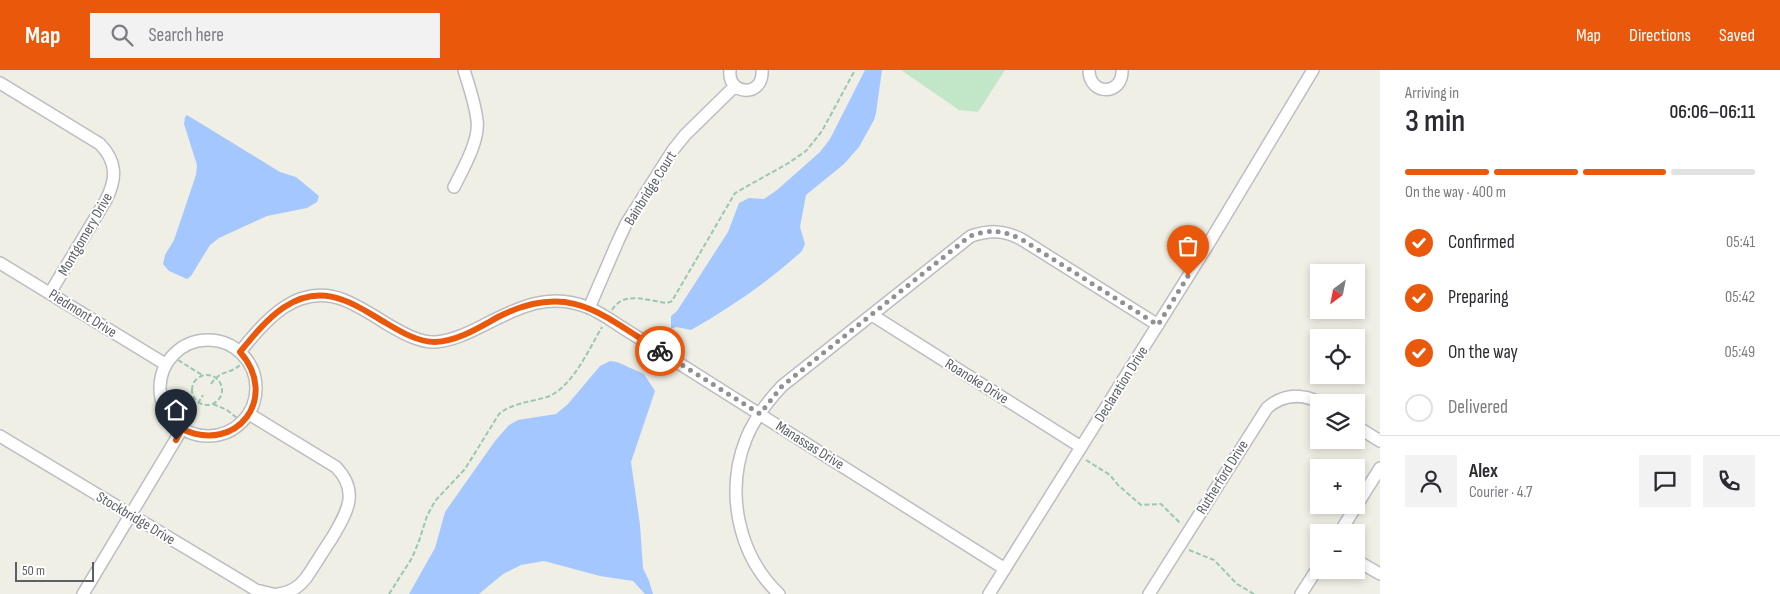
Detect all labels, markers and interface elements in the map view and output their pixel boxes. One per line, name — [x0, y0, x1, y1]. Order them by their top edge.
search box — [90, 13, 440, 58]
text: Map — [25, 21, 60, 50]
icon: search — [108, 21, 136, 49]
text: Search here — [148, 24, 224, 47]
text: Map — [1576, 25, 1601, 46]
text: Directions — [1629, 25, 1691, 46]
text: Saved — [1719, 25, 1755, 46]
text: Arriving in — [1405, 84, 1459, 103]
text: 06:06–06:11 — [1670, 101, 1755, 124]
text: 3 min — [1405, 102, 1465, 141]
street label: Bainbridge Court — [620, 147, 681, 229]
text: On the way · 400 m — [1405, 183, 1506, 202]
street label: Montgomery Drive — [54, 189, 117, 279]
pin — [1167, 225, 1209, 276]
icon: check — [1405, 229, 1433, 257]
text: Confirmed — [1448, 231, 1515, 254]
icon: bag — [1174, 232, 1202, 260]
text: 05:41 — [1726, 233, 1755, 252]
north arrow — [1310, 264, 1365, 319]
map controls — [1310, 264, 1365, 579]
icon: check — [1405, 284, 1433, 312]
street label: Piedmont Drive — [45, 285, 120, 342]
text: Preparing — [1448, 286, 1509, 309]
text: 05:42 — [1725, 288, 1755, 307]
courier — [635, 326, 685, 376]
button: locate — [1310, 329, 1365, 384]
icon: bike — [646, 337, 674, 365]
icon: check — [1405, 339, 1433, 367]
text: On the way — [1448, 341, 1518, 364]
street label: Declaration Drive — [1090, 343, 1152, 426]
text: 05:49 — [1725, 343, 1755, 362]
street label: Roanoke Drive — [941, 354, 1012, 408]
pin — [155, 389, 197, 440]
button: layers — [1310, 394, 1365, 449]
icon: home — [162, 396, 190, 424]
text: Delivered — [1448, 396, 1508, 419]
street label: Manassas Drive — [772, 417, 847, 474]
street label: Rutherford Drive — [1192, 437, 1253, 518]
button: person — [1405, 455, 1457, 507]
button: chat — [1639, 455, 1691, 507]
button: phone — [1703, 455, 1755, 507]
button: + — [1310, 459, 1365, 514]
text: Alex — [1469, 460, 1498, 483]
text: Courier · 4.7 — [1469, 483, 1532, 502]
street label: Stockbridge Drive — [93, 487, 179, 549]
button: − — [1310, 524, 1365, 579]
scale bar — [15, 559, 94, 582]
text: 50 m — [22, 562, 45, 579]

